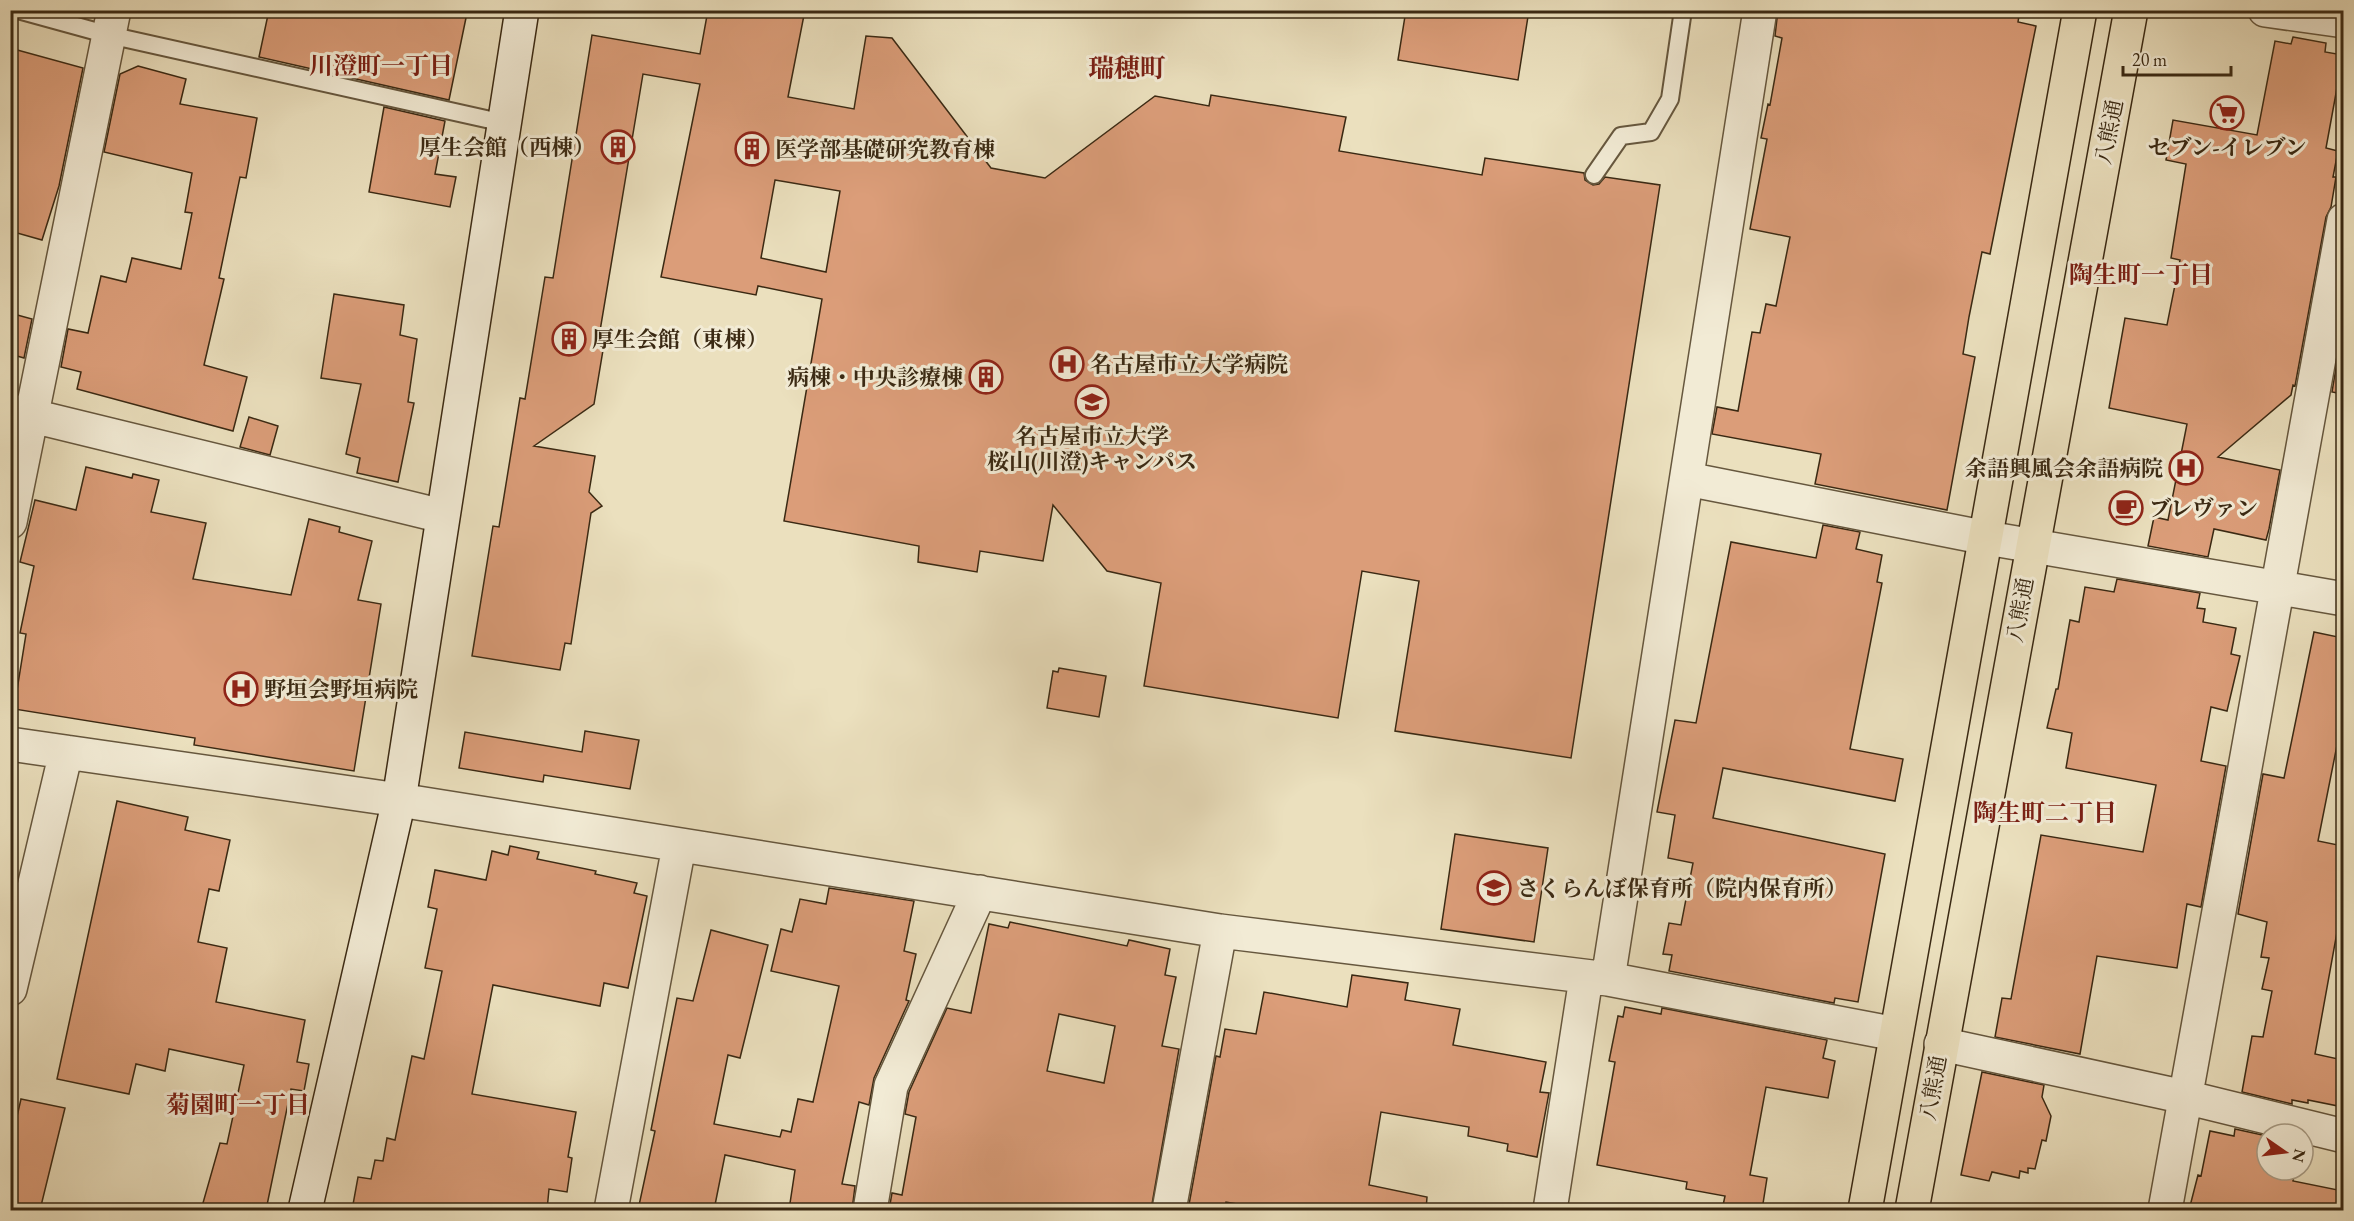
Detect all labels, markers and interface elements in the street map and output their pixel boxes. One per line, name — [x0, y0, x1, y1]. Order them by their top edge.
scale bar — [2123, 39, 2231, 77]
text: 20 m — [2132, 48, 2167, 71]
district label: 川澄町一丁目 — [309, 50, 453, 81]
district label: 瑞穂町 — [1088, 51, 1166, 85]
supermarket icon: セブン-イレブン — [2209, 95, 2245, 131]
street label: 八熊通 — [2088, 97, 2130, 167]
building icon: 厚生会館（西棟） — [600, 129, 636, 165]
building icon: 医学部基礎研究教育棟 — [734, 131, 770, 167]
place label: 厚生会館（西棟） — [419, 133, 595, 162]
place label: セブン-イレブン — [2147, 133, 2307, 162]
place label: 医学部基礎研究教育棟 — [775, 135, 995, 164]
district label: 陶生町一丁目 — [2069, 259, 2213, 290]
building icon: 厚生会館（東棟） — [551, 321, 587, 357]
place label: 厚生会館（東棟） — [592, 325, 768, 354]
hospital icon: 名古屋市立大学病院 — [1049, 346, 1085, 382]
place label: 名古屋市立大学病院 — [1090, 350, 1288, 379]
building icon: 病棟・中央診療棟 — [968, 359, 1004, 395]
place label: 病棟・中央診療棟 — [787, 363, 963, 392]
school or university icon: 名古屋市立大学 桜山(川澄)キャンパス — [1074, 384, 1110, 420]
place label: 名古屋市立大学 桜山(川澄)キャンパス — [987, 422, 1197, 476]
hospital icon: 余語興風会余語病院 — [2168, 450, 2204, 486]
place label: 余語興風会余語病院 — [1965, 454, 2163, 483]
cafe icon: ブレヴァン — [2108, 490, 2144, 526]
place label: ブレヴァン — [2149, 494, 2258, 523]
street label: 八熊通 — [2000, 575, 2040, 645]
hospital icon: 野垣会野垣病院 — [223, 671, 259, 707]
place label: 野垣会野垣病院 — [264, 675, 418, 704]
district label: 陶生町二丁目 — [1973, 797, 2117, 828]
school or university icon: さくらんぼ保育所（院内保育所） — [1476, 870, 1512, 906]
place label: さくらんぼ保育所（院内保育所） — [1517, 874, 1847, 903]
street label: 八熊通 — [1913, 1053, 1953, 1123]
district label: 菊園町一丁目 — [166, 1089, 310, 1120]
north arrow — [2255, 1122, 2315, 1182]
text: N — [2287, 1147, 2311, 1164]

